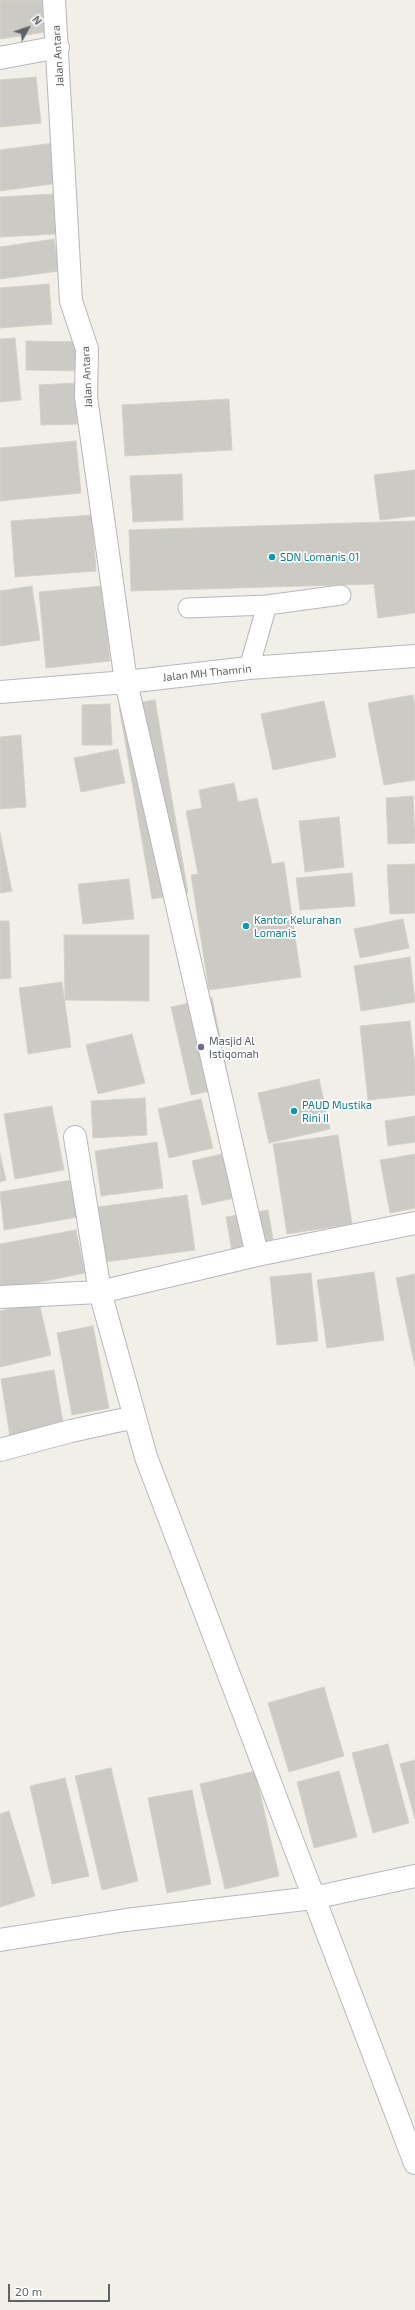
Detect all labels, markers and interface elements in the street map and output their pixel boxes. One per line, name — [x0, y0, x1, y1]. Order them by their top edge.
north arrow — [8, 8, 48, 48]
text: N — [30, 13, 45, 27]
street label: Jalan Antara — [49, 25, 67, 87]
street label: Jalan Antara — [79, 346, 95, 408]
place label: SDN Lomanis 01 — [280, 550, 359, 564]
marker: SDN Lomanis 01 — [267, 552, 277, 562]
street label: Jalan MH Thamrin — [162, 662, 252, 684]
place label: Kantor Kelurahan Lomanis — [254, 913, 341, 939]
marker: Kantor Kelurahan Lomanis — [241, 921, 251, 931]
place label: Masjid Al Istiqomah — [209, 1034, 259, 1060]
marker: Masjid Al Istiqomah — [196, 1042, 206, 1052]
place label: PAUD Mustika Rini II — [302, 1098, 372, 1124]
marker: PAUD Mustika Rini II — [289, 1106, 299, 1116]
scale bar — [10, 2276, 112, 2302]
text: 20 m — [15, 2284, 42, 2298]

